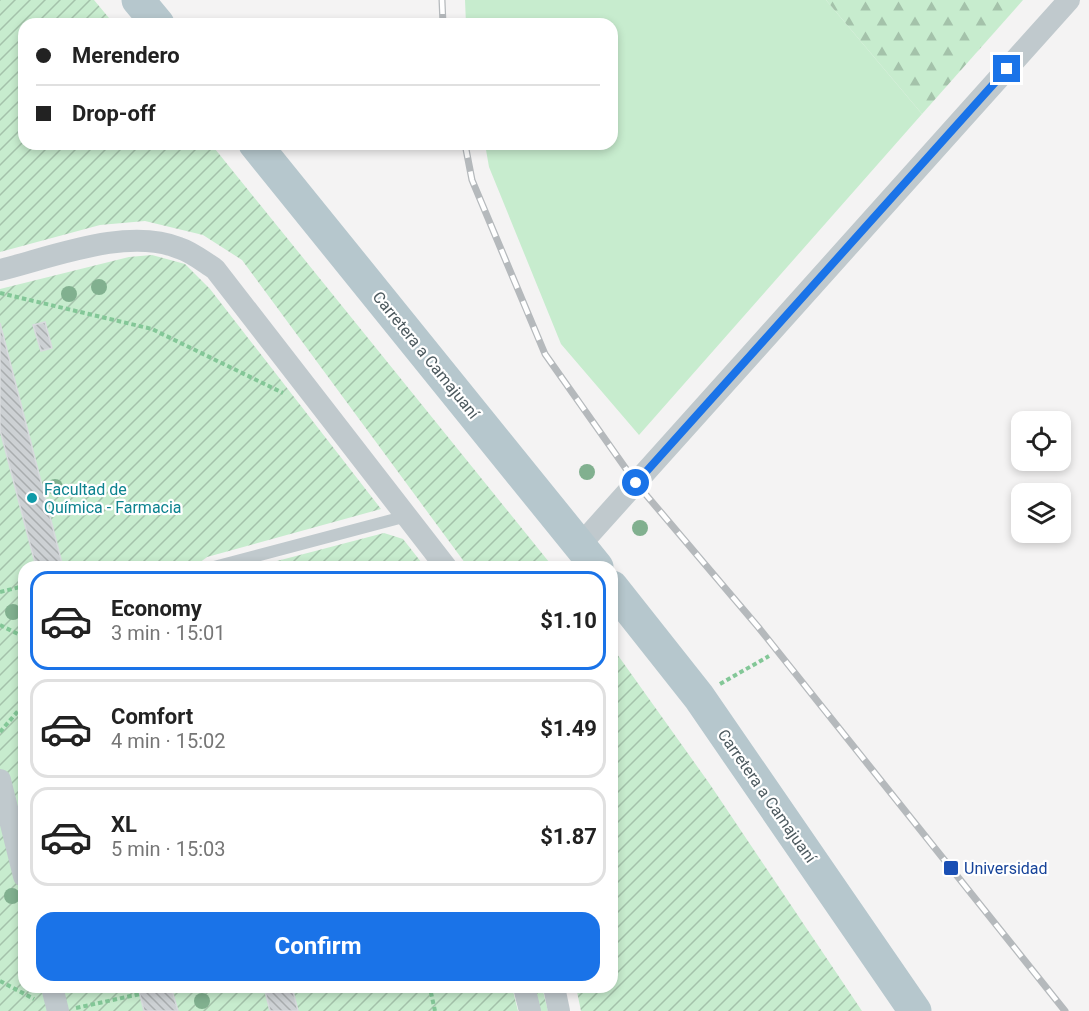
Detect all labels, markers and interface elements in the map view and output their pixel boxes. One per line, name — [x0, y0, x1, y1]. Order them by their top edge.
text: Merendero — [72, 43, 180, 68]
route end — [993, 55, 1020, 82]
text: Drop-off — [72, 101, 156, 126]
street label: Carretera a Camajuaní — [369, 287, 484, 423]
map controls — [1011, 411, 1071, 543]
button: locate — [1011, 411, 1071, 471]
route start — [622, 469, 649, 496]
place label: Facultad de Química - Farmacia — [44, 480, 182, 517]
button: layers — [1011, 483, 1071, 543]
marker: Facultad de Química - Farmacia — [25, 491, 39, 505]
icon: car — [39, 594, 93, 648]
text: Economy — [111, 596, 202, 621]
text: $1.10 — [540, 608, 597, 633]
text: 3 min · 15:01 — [111, 621, 226, 645]
icon: car — [39, 702, 93, 756]
text: Comfort — [111, 704, 193, 729]
text: $1.49 — [540, 716, 597, 741]
street label: Carretera a Camajuaní — [714, 726, 821, 867]
text: 4 min · 15:02 — [111, 729, 226, 753]
icon: car — [39, 810, 93, 864]
text: XL — [111, 812, 137, 837]
text: $1.87 — [540, 824, 597, 849]
text: 5 min · 15:03 — [111, 837, 226, 861]
marker: Universidad — [942, 859, 960, 877]
place label: Universidad — [964, 859, 1048, 878]
button: Confirm — [36, 912, 600, 981]

